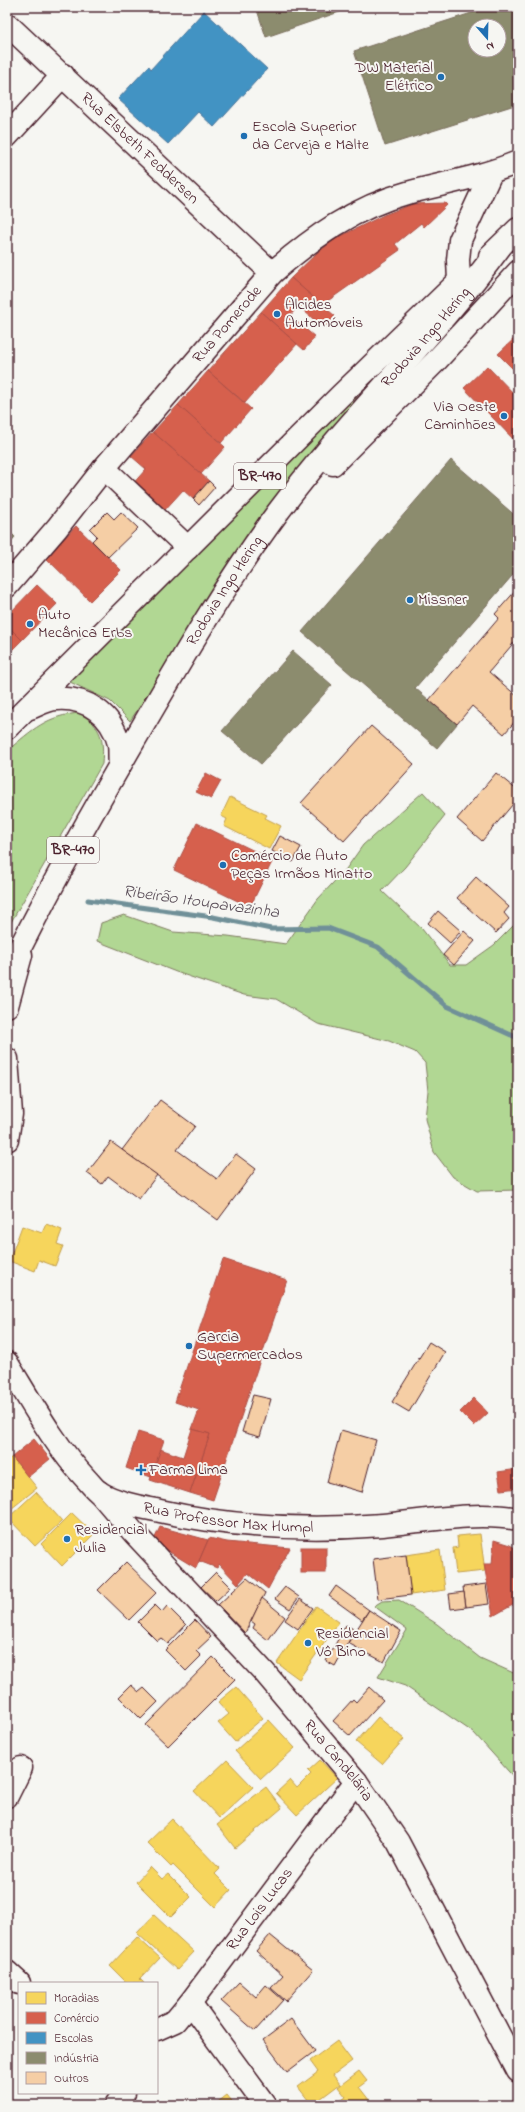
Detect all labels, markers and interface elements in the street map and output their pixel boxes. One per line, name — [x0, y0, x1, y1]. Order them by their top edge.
north arrow — [467, 18, 507, 58]
text: N — [484, 38, 496, 55]
place label: DW Material Elétrico — [354, 56, 433, 98]
marker: DW Material Elétrico — [436, 72, 446, 82]
street label: Rua Elsbeth Feddersen — [75, 87, 204, 210]
place label: Escola Superior da Cerveja e Malte — [252, 115, 370, 157]
marker: Escola Superior da Cerveja e Malte — [239, 131, 249, 141]
street label: Rua Pomerode — [187, 280, 269, 369]
street label: Rodovia Ingo Hering — [376, 282, 477, 393]
place label: Alcides Automóveis — [285, 293, 363, 335]
marker: Alcides Automóveis — [272, 309, 282, 319]
place label: Via Oeste Caminhões — [424, 395, 497, 437]
marker: Via Oeste Caminhões — [499, 411, 509, 421]
road number: BR-470 — [234, 463, 286, 489]
street label: Rodovia Ingo Hering — [181, 531, 269, 651]
place label: Missner — [418, 588, 467, 612]
marker: Missner — [405, 595, 415, 605]
place label: Auto Mecânica Erbs — [38, 603, 132, 645]
marker: Auto Mecânica Erbs — [25, 619, 35, 629]
road number: BR-470 — [47, 837, 99, 863]
place label: Comércio de Auto Peças Irmãos Minatto — [231, 844, 372, 886]
marker: Comércio de Auto Peças Irmãos Minatto — [218, 860, 228, 870]
water label: Ribeirão Itoupavazinha — [121, 879, 281, 925]
place label: Garcia Supermercados — [197, 1325, 303, 1367]
marker: Garcia Supermercados — [184, 1341, 194, 1351]
place label: Farma Lima — [148, 1458, 228, 1482]
marker: Farma Lima — [136, 1465, 146, 1475]
street label: Rua Professor Max Humpl — [141, 1496, 314, 1540]
place label: Residencial Julia — [75, 1518, 148, 1560]
marker: Residencial Julia — [62, 1534, 72, 1544]
place label: Residencial Vô Bino — [315, 1622, 389, 1664]
marker: Residencial Vô Bino — [303, 1638, 313, 1648]
street label: Rua Candelária — [297, 1715, 379, 1807]
street label: Rua Lois Lucas — [221, 1863, 299, 1956]
legend — [18, 1982, 158, 2094]
text: Moradias — [54, 1990, 99, 2008]
text: Comércio — [54, 2010, 99, 2028]
text: Escolas — [54, 2030, 93, 2048]
text: Indústria — [54, 2050, 99, 2068]
text: Outros — [54, 2070, 89, 2088]

